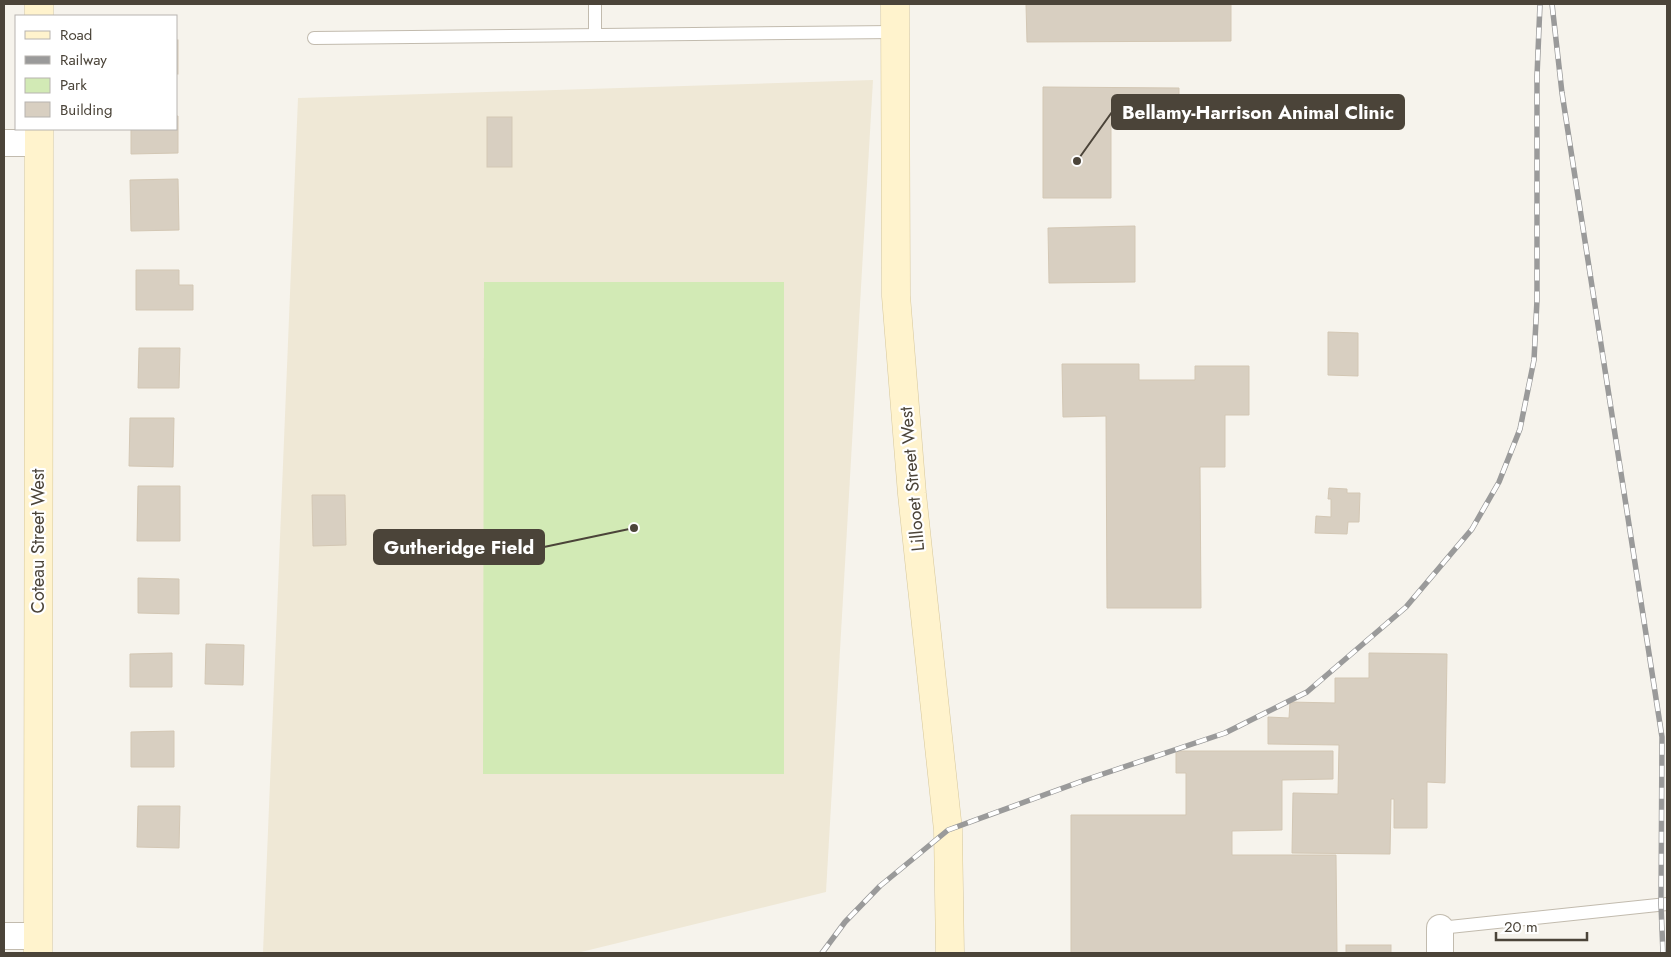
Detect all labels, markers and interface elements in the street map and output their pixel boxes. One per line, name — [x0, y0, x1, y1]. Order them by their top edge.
legend — [15, 15, 178, 130]
text: Road — [60, 24, 92, 46]
text: Railway — [60, 49, 107, 71]
text: Park — [60, 74, 87, 96]
callout: Bellamy-Harrison Animal Clinic — [1112, 95, 1404, 129]
text: Building — [60, 99, 112, 121]
text: Bellamy-Harrison Animal Clinic — [1122, 99, 1394, 126]
street label: Lillooet Street West — [893, 405, 931, 552]
street label: Coteau Street West — [25, 468, 51, 613]
callout: Gutheridge Field — [374, 530, 544, 564]
text: Gutheridge Field — [384, 534, 534, 561]
scale bar — [1496, 910, 1587, 942]
text: 20 m — [1504, 916, 1538, 938]

